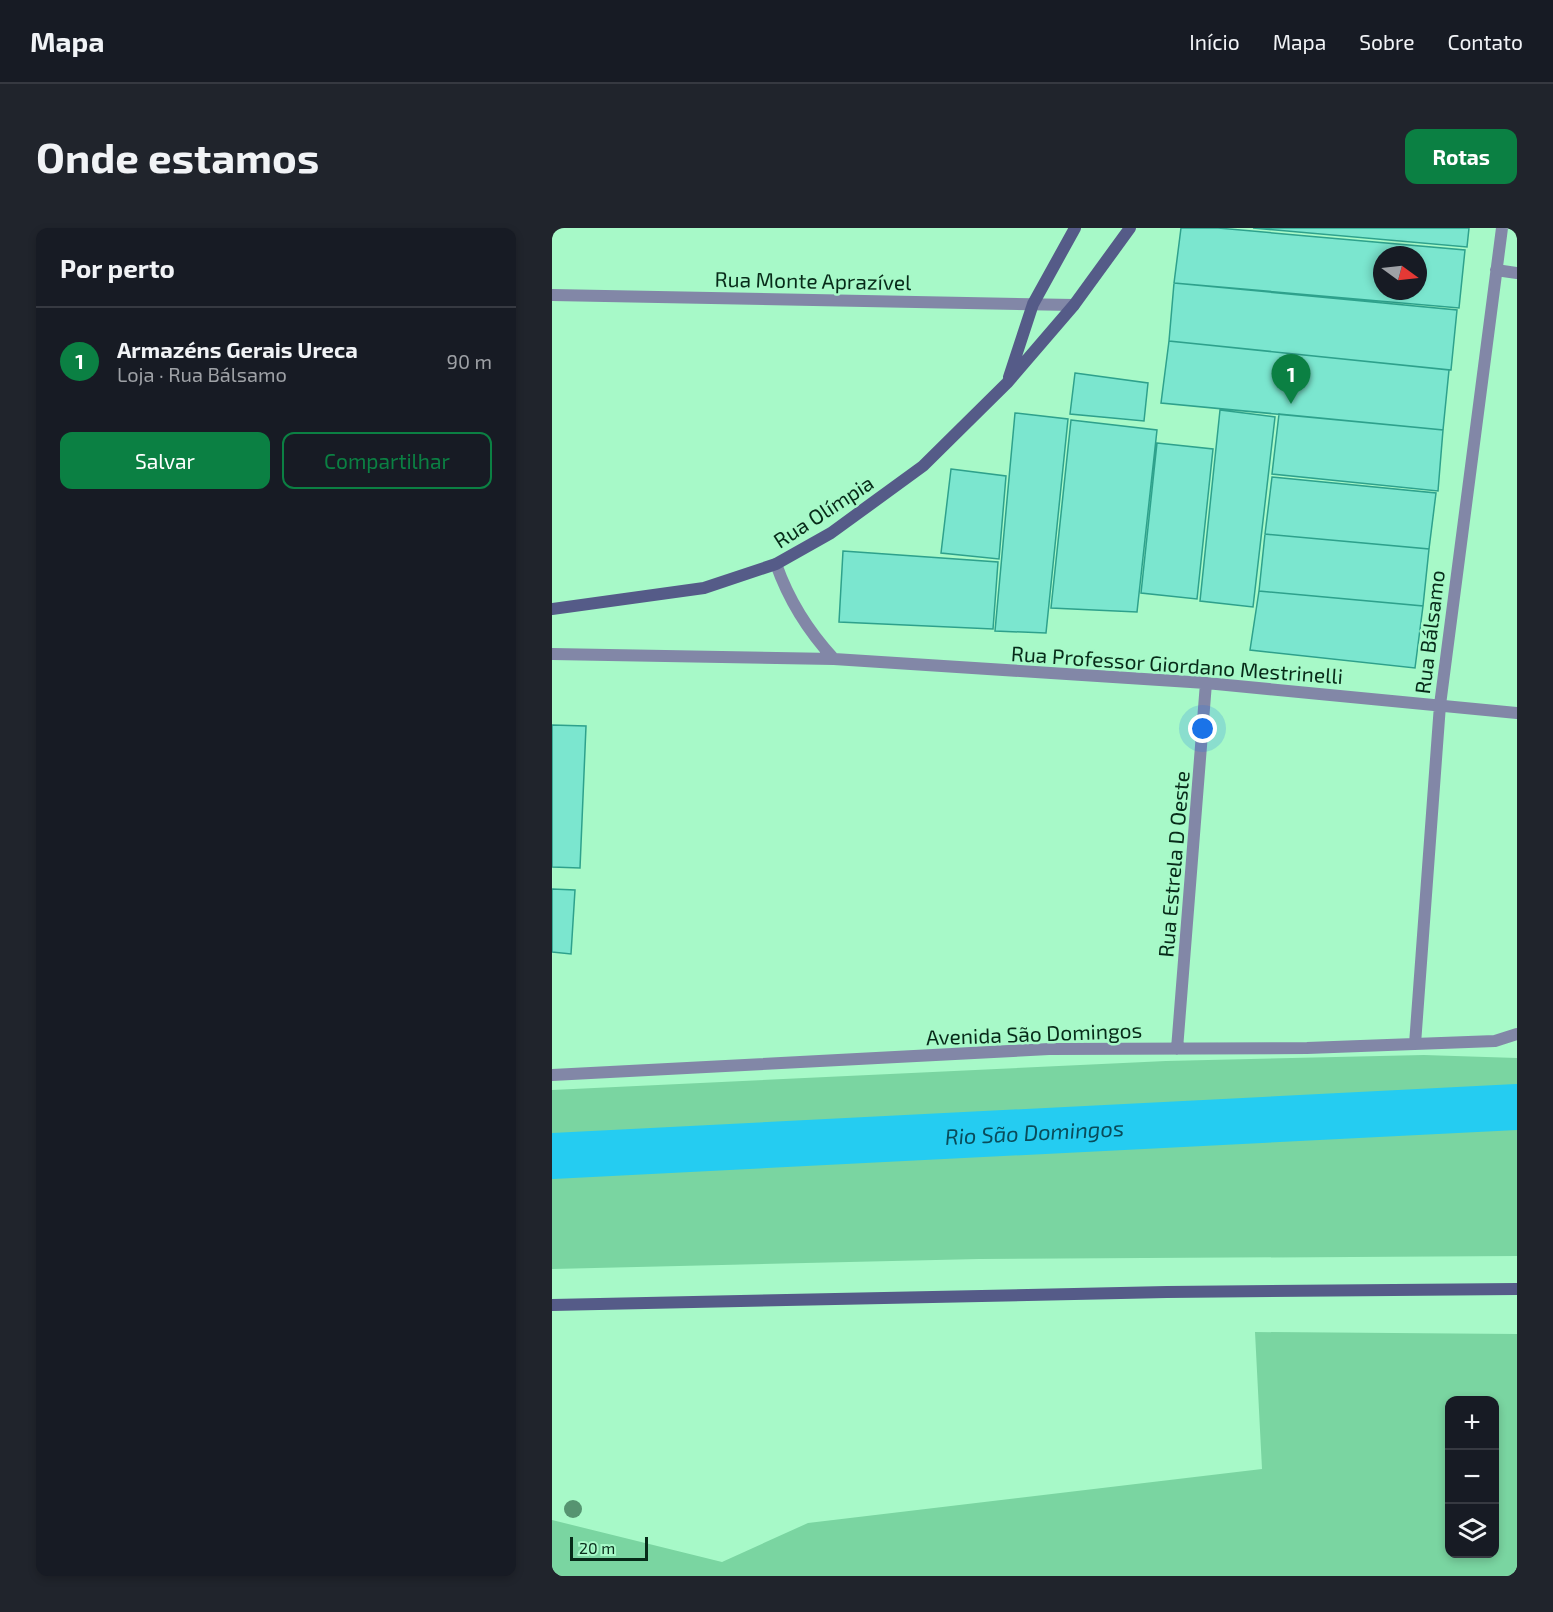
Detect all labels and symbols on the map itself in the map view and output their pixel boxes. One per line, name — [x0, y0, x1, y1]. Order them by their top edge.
north arrow — [1373, 246, 1427, 300]
street label: Rua Monte Aprazível — [714, 266, 912, 294]
pin: 1 — [1272, 354, 1310, 404]
street label: Rua Olímpia — [768, 469, 878, 553]
street label: Rua Bálsamo — [1409, 569, 1449, 695]
street label: Rua Professor Giordano Mestrinelli — [1010, 640, 1344, 688]
your location — [1188, 714, 1217, 743]
street label: Rua Estrela D Oeste — [1152, 770, 1194, 958]
street label: Avenida São Domingos — [925, 1017, 1143, 1049]
water label: Rio São Domingos — [944, 1114, 1125, 1149]
scale bar — [570, 1534, 648, 1562]

